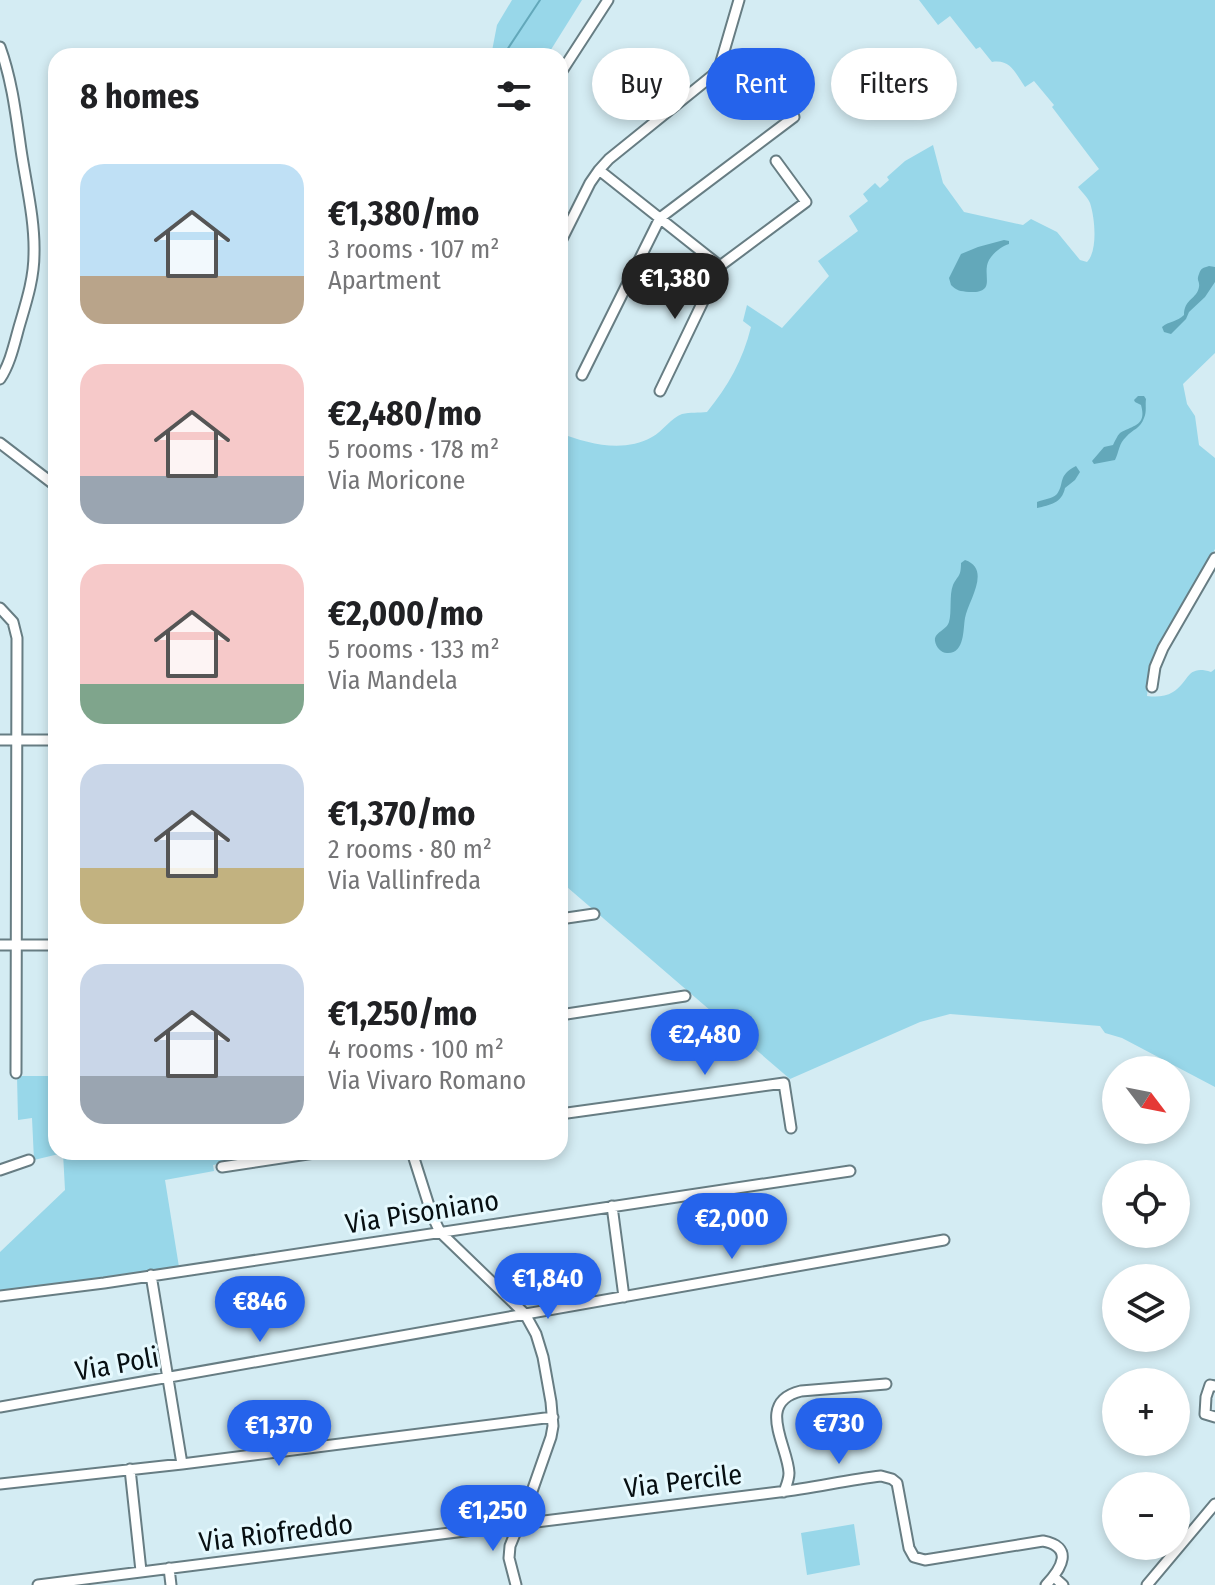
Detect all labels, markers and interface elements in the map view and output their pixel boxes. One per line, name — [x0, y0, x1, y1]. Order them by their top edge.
chip: Buy — [592, 48, 690, 120]
chip: Rent — [706, 48, 815, 120]
chip: Filters — [831, 48, 957, 120]
icon: filters — [492, 74, 536, 118]
text: 8 homes — [80, 76, 199, 117]
text: €1,380/mo — [328, 193, 479, 234]
icon: home — [144, 196, 240, 292]
text: 3 rooms · 107 m² — [328, 234, 500, 265]
pin: €1,380 — [610, 253, 740, 321]
text: €1,380 — [640, 263, 710, 294]
text: Apartment — [328, 265, 441, 296]
text: €2,480/mo — [328, 393, 482, 434]
icon: home — [144, 396, 240, 492]
text: 5 rooms · 178 m² — [328, 434, 499, 465]
text: Via Moricone — [328, 465, 465, 496]
text: €2,000/mo — [328, 593, 484, 634]
icon: home — [144, 596, 240, 692]
text: 5 rooms · 133 m² — [328, 634, 500, 665]
text: Via Mandela — [328, 665, 458, 696]
text: €1,370/mo — [328, 793, 475, 834]
icon: home — [144, 796, 240, 892]
text: 2 rooms · 80 m² — [328, 834, 492, 865]
text: Via Vallinfreda — [328, 865, 481, 896]
text: €1,250/mo — [328, 993, 477, 1034]
icon: home — [144, 996, 240, 1092]
pin: €2,480 — [640, 1009, 770, 1077]
text: €2,480 — [669, 1019, 741, 1050]
text: 4 rooms · 100 m² — [328, 1034, 504, 1065]
north arrow — [1102, 1056, 1190, 1144]
map controls — [1102, 1056, 1190, 1560]
text: Via Vivaro Romano — [328, 1065, 526, 1096]
button: locate — [1102, 1160, 1190, 1248]
street label: Via Pisoniano — [343, 1184, 501, 1240]
pin: €2,000 — [667, 1193, 797, 1261]
text: €2,000 — [695, 1203, 769, 1234]
pin: €1,840 — [483, 1253, 613, 1321]
text: €1,840 — [512, 1263, 584, 1294]
button: layers — [1102, 1264, 1190, 1352]
pin: €846 — [213, 1276, 307, 1344]
text: €846 — [233, 1286, 287, 1317]
street label: Via Poli — [72, 1340, 162, 1388]
button: + — [1102, 1368, 1190, 1456]
pin: €730 — [792, 1398, 886, 1466]
pin: €1,370 — [214, 1400, 344, 1468]
text: €730 — [813, 1408, 865, 1439]
text: €1,370 — [245, 1410, 313, 1441]
street label: Via Percile — [622, 1457, 744, 1505]
button: − — [1102, 1472, 1190, 1560]
pin: €1,250 — [428, 1485, 558, 1553]
text: €1,250 — [458, 1495, 528, 1526]
street label: Via Riofreddo — [197, 1507, 355, 1559]

